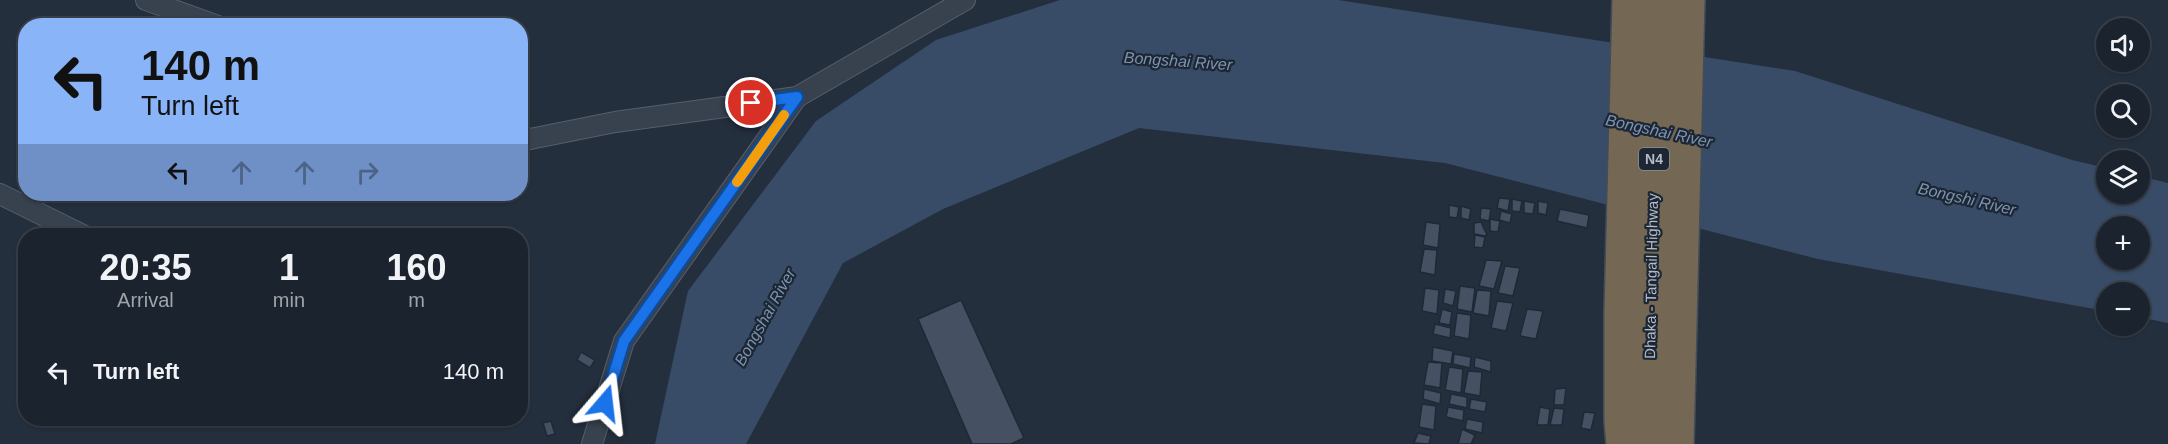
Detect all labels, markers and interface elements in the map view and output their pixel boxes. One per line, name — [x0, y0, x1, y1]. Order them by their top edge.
map controls — [2096, 18, 2150, 336]
button: sound — [2096, 18, 2150, 72]
icon: left — [42, 42, 120, 120]
text: 140 m — [141, 42, 260, 89]
water label: Bongshai River — [1123, 49, 1233, 73]
pin — [725, 77, 776, 128]
button: search — [2096, 84, 2150, 138]
icon: arrive — [734, 86, 767, 119]
text: Turn left — [141, 91, 239, 121]
water label: Bongshai River — [1604, 111, 1714, 151]
road number: N4 — [1639, 148, 1669, 170]
button: layers — [2096, 150, 2150, 204]
icon: left — [162, 156, 195, 189]
icon: ahead — [225, 156, 258, 189]
icon: ahead — [288, 156, 321, 189]
icon: right — [351, 156, 384, 189]
water label: Bongshi River — [1917, 180, 2018, 219]
street label: Dhaka - Tangail Highway — [1641, 193, 1661, 359]
button: + — [2096, 216, 2150, 270]
text: 20:35 — [99, 247, 191, 288]
text: 1 — [279, 247, 299, 288]
text: 160 — [386, 247, 447, 288]
water label: Bongshai River — [731, 265, 799, 369]
button: − — [2096, 282, 2150, 336]
text: Arrival — [117, 289, 174, 311]
text: min — [273, 289, 305, 311]
text: m — [408, 289, 425, 311]
icon: left — [42, 356, 75, 389]
text: Turn left — [93, 359, 179, 384]
text: 140 m — [443, 359, 504, 384]
position arrow — [573, 371, 637, 435]

